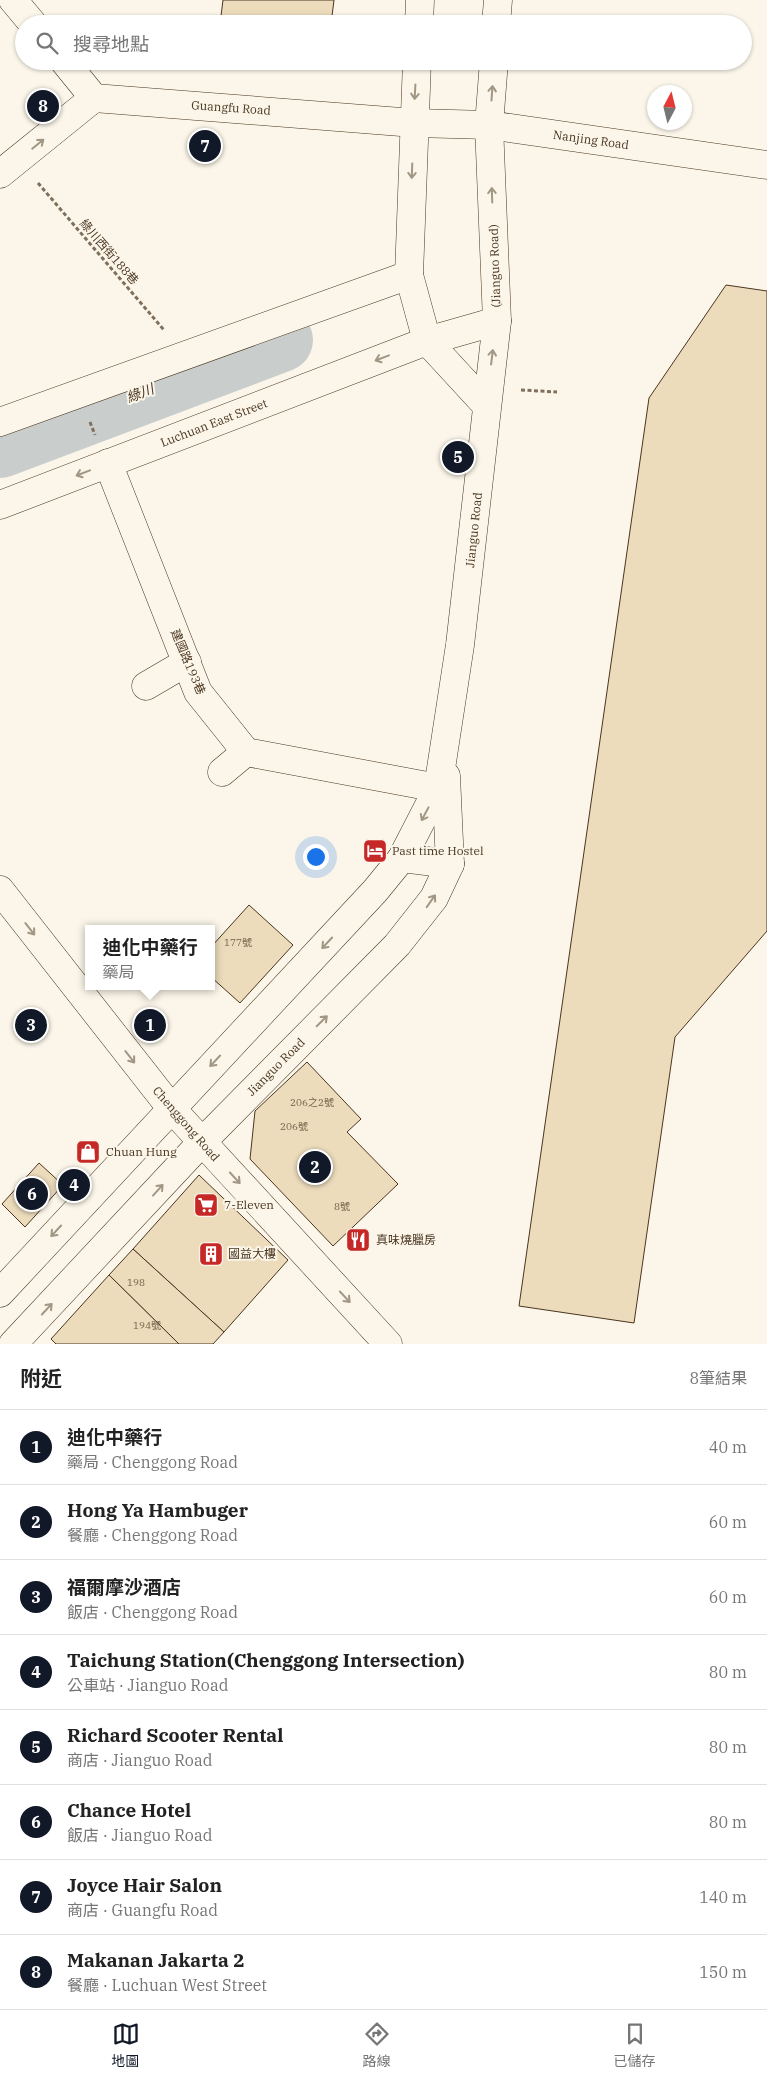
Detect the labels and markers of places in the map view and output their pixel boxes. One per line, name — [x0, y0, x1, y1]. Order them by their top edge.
pin: 8 — [27, 87, 59, 125]
pin: 7 — [189, 127, 221, 165]
pin: 5 — [442, 438, 474, 476]
hotel icon: Past time Hostel — [362, 838, 388, 864]
place label: Past time Hostel — [392, 843, 484, 858]
pin: 3 — [15, 1006, 47, 1044]
pin: 1 — [134, 1006, 166, 1044]
shop icon: Chuan Hung — [75, 1139, 101, 1165]
place label: Chuan Hung — [106, 1144, 177, 1159]
pin: 2 — [299, 1148, 331, 1186]
pin: 4 — [58, 1166, 90, 1204]
pin: 6 — [16, 1175, 48, 1213]
supermarket icon: 7-Eleven — [193, 1192, 219, 1218]
place label: 7-Eleven — [224, 1197, 274, 1212]
restaurant icon: 真味燒臘房 — [345, 1227, 371, 1253]
place label: 真味燒臘房 — [376, 1232, 436, 1247]
building icon: 國益大樓 — [198, 1241, 224, 1267]
place label: 國益大樓 — [228, 1246, 276, 1261]

